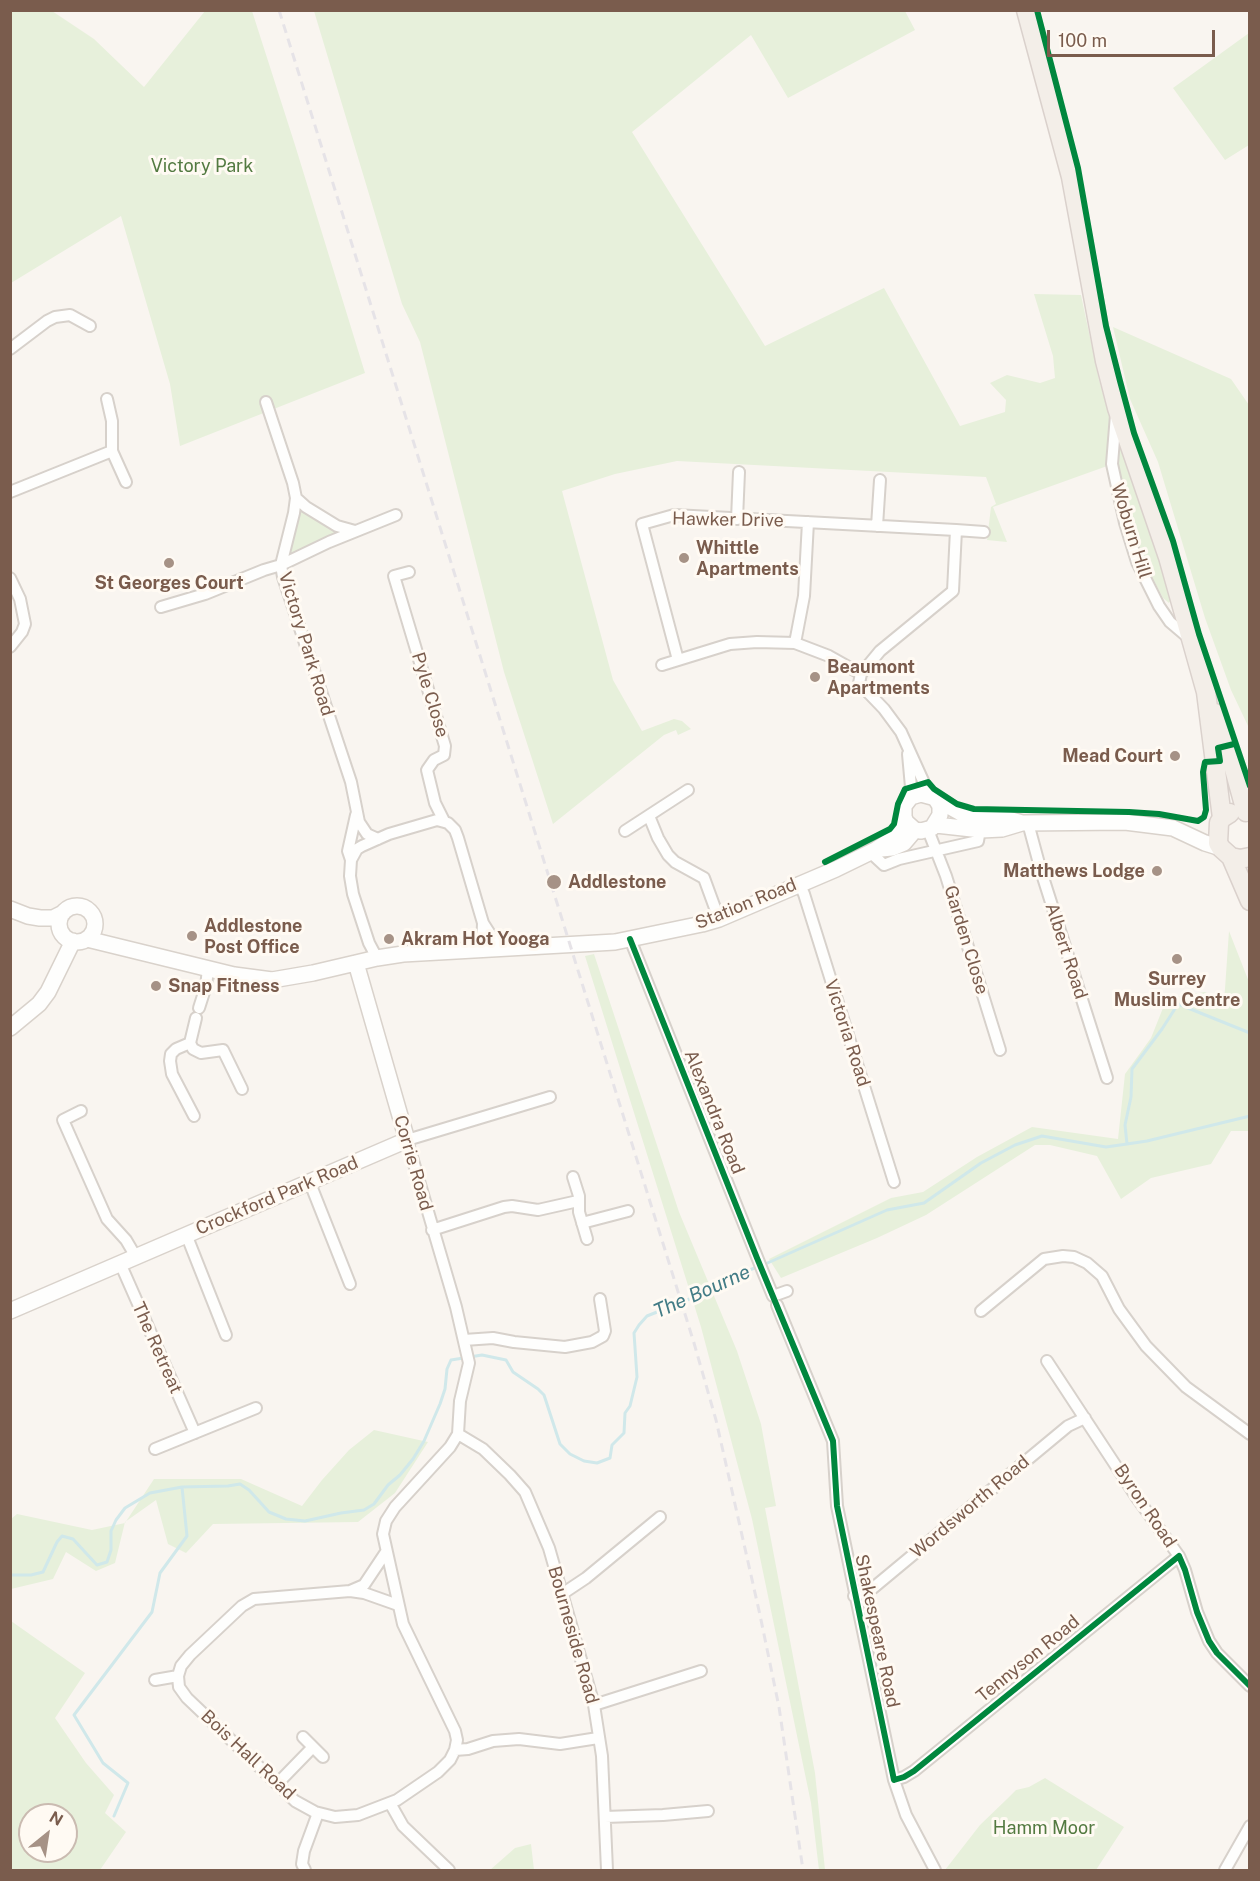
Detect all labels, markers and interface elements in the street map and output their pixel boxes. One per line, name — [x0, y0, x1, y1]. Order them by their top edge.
scale bar — [1050, 18, 1218, 56]
text: 100 m — [1058, 30, 1107, 51]
park label: Victory Park — [151, 155, 253, 177]
street label: Woburn Hill — [1106, 481, 1156, 581]
street label: Hawker Drive — [672, 508, 784, 532]
place label: Whittle Apartments — [696, 537, 799, 580]
marker: Whittle Apartments — [677, 551, 691, 565]
marker: St Georges Court — [162, 556, 176, 570]
street label: Victory Park Road — [274, 569, 338, 719]
place label: St Georges Court — [94, 572, 244, 594]
street label: Pyle Close — [407, 650, 453, 740]
place label: Beaumont Apartments — [827, 656, 930, 698]
marker: Beaumont Apartments — [808, 670, 822, 684]
place label: Mead Court — [1062, 745, 1163, 767]
marker: Mead Court — [1168, 749, 1182, 763]
place label: Matthews Lodge — [1003, 860, 1145, 882]
marker: Matthews Lodge — [1150, 864, 1164, 878]
place label: Addlestone — [568, 871, 666, 893]
marker: Addlestone — [545, 873, 563, 891]
street label: Station Road — [692, 874, 800, 934]
street label: Garden Close — [939, 883, 993, 997]
street label: Albert Road — [1040, 900, 1092, 1002]
place label: Addlestone Post Office — [204, 915, 302, 958]
place label: Akram Hot Yooga — [401, 928, 549, 950]
marker: Addlestone Post Office — [185, 929, 199, 943]
marker: Akram Hot Yooga — [382, 932, 396, 946]
marker: Surrey Muslim Centre — [1170, 952, 1184, 966]
place label: Surrey Muslim Centre — [1114, 968, 1240, 1010]
place label: Snap Fitness — [168, 975, 280, 997]
street label: Victoria Road — [820, 977, 874, 1089]
marker: Snap Fitness — [149, 979, 163, 993]
street label: Alexandra Road — [679, 1047, 749, 1177]
street label: Corrie Road — [389, 1113, 437, 1213]
street label: Crockford Park Road — [193, 1152, 361, 1240]
water label: The Bourne — [650, 1260, 754, 1324]
street label: The Retreat — [127, 1299, 187, 1397]
street label: Wordsworth Road — [906, 1451, 1034, 1563]
street label: Byron Road — [1109, 1460, 1181, 1552]
street label: Shakespeare Road — [850, 1552, 904, 1710]
street label: Bourneside Road — [543, 1564, 603, 1706]
street label: Tennyson Road — [972, 1611, 1084, 1707]
street label: Bois Hall Road — [196, 1706, 300, 1804]
north arrow — [18, 1803, 78, 1863]
text: N — [46, 1807, 66, 1830]
park label: Hamm Moor — [993, 1817, 1095, 1839]

